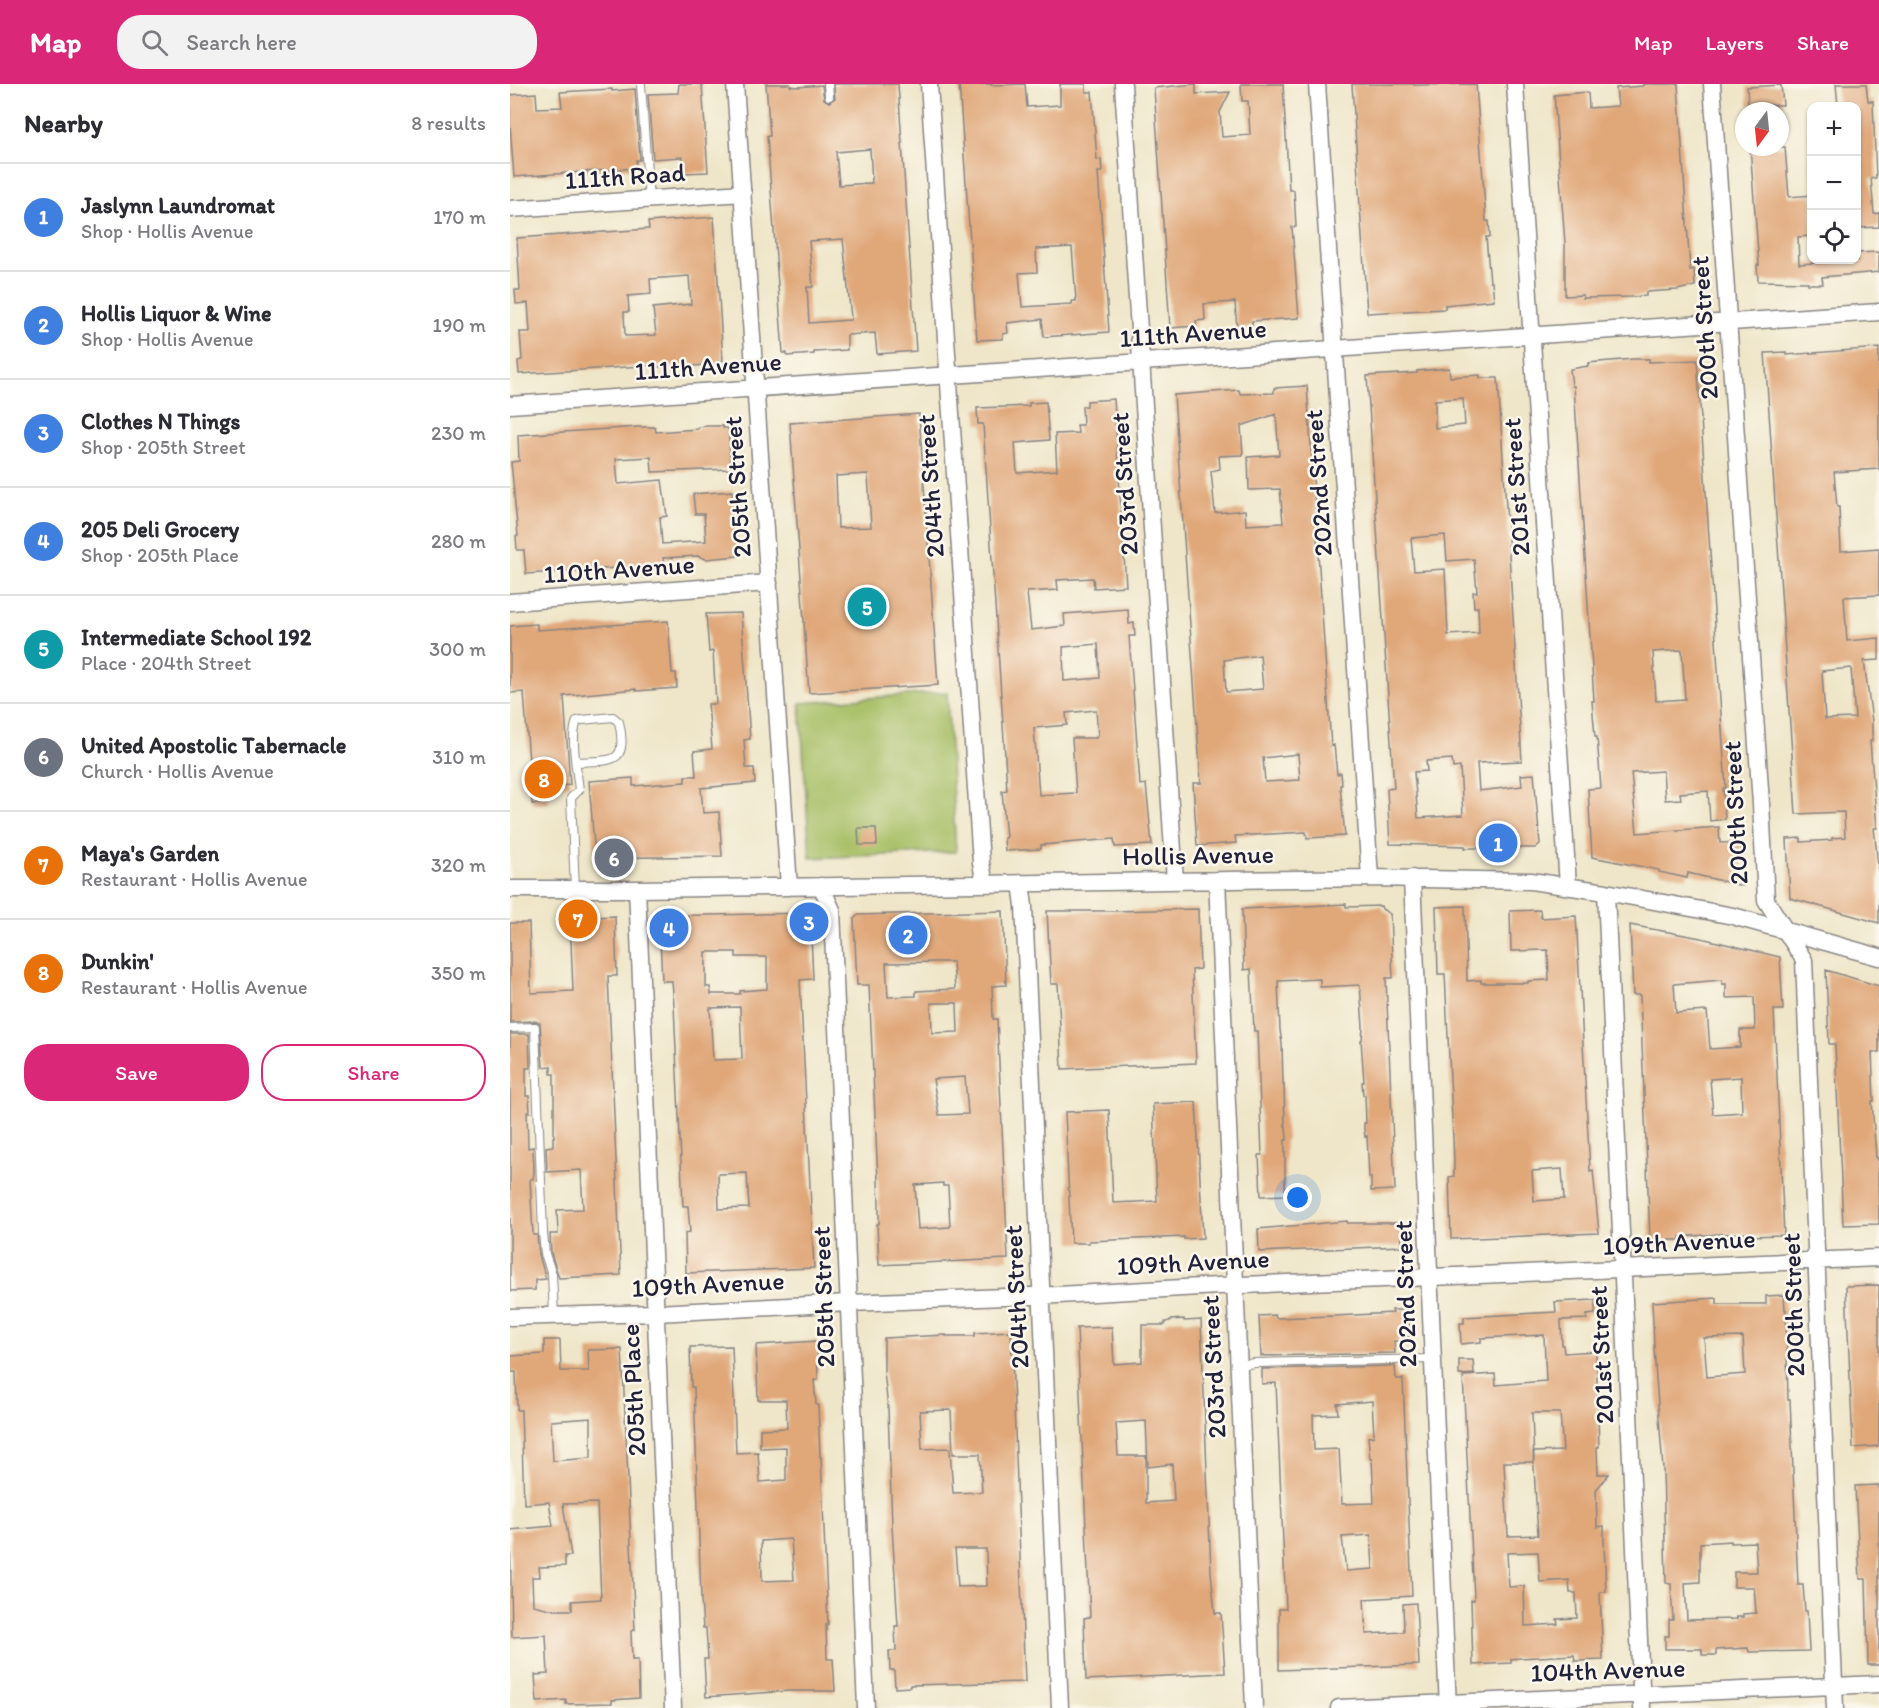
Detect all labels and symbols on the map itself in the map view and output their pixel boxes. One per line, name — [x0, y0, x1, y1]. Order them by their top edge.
north arrow — [1735, 102, 1789, 156]
street label: 111th Road — [564, 156, 686, 196]
street label: 200th Street — [1683, 255, 1725, 401]
street label: 111th Avenue — [1118, 312, 1268, 354]
street label: 111th Avenue — [633, 345, 783, 387]
street label: 202nd Street — [1297, 408, 1339, 557]
street label: 203rd Street — [1103, 411, 1145, 557]
street label: 204th Street — [909, 413, 951, 559]
street label: 205th Street — [716, 415, 758, 559]
street label: 201st Street — [1495, 417, 1537, 557]
street label: 110th Avenue — [542, 548, 696, 590]
pin: 5 — [848, 584, 886, 630]
street label: 200th Street — [1715, 740, 1755, 886]
pin: 8 — [525, 756, 564, 802]
pin: 1 — [1478, 820, 1518, 866]
pin: 6 — [594, 836, 634, 880]
street label: Hollis Avenue — [1122, 838, 1274, 872]
pin: 7 — [558, 896, 598, 942]
pin: 3 — [790, 900, 828, 944]
pin: 4 — [650, 906, 688, 950]
pin: 2 — [888, 912, 928, 958]
your location — [1283, 1183, 1312, 1212]
street label: 202nd Street — [1386, 1220, 1424, 1368]
street label: 109th Avenue — [1602, 1222, 1756, 1262]
street label: 204th Street — [996, 1224, 1036, 1369]
street label: 205th Street — [805, 1225, 841, 1368]
street label: 200th Street — [1774, 1232, 1811, 1377]
street label: 109th Avenue — [1116, 1242, 1270, 1282]
street label: 109th Avenue — [631, 1264, 785, 1304]
street label: 201st Street — [1581, 1285, 1621, 1425]
street label: 203rd Street — [1193, 1294, 1233, 1439]
street label: 205th Place — [614, 1323, 652, 1457]
street label: 104th Avenue — [1530, 1651, 1686, 1689]

